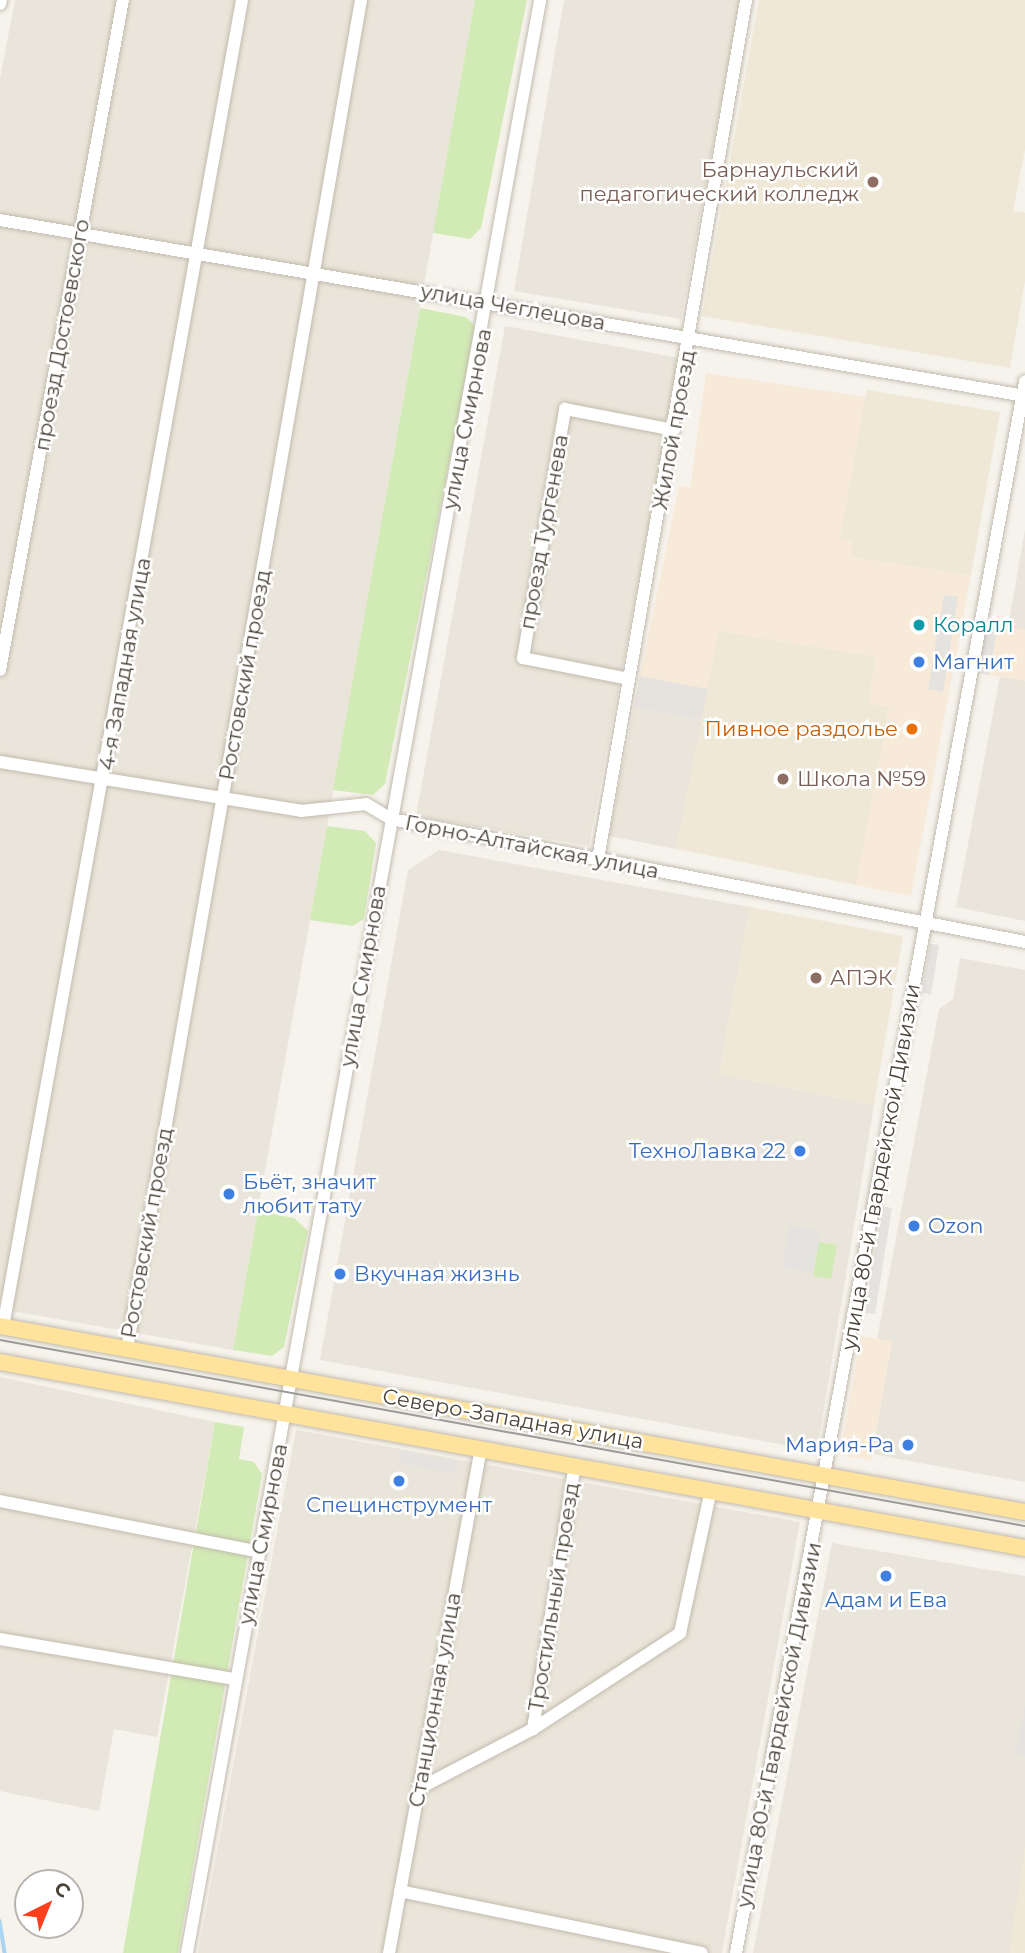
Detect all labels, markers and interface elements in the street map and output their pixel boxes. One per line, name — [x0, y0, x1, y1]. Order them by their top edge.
place label: Барнаульский педагогический колледж — [580, 157, 859, 207]
marker: Барнаульский педагогический колледж — [865, 174, 881, 190]
street label: проезд Достоевского — [29, 217, 95, 453]
street label: улица Чеглецова — [419, 278, 607, 336]
street label: улица Смирнова — [437, 326, 497, 512]
street label: Жилой проезд — [648, 348, 700, 512]
street label: проезд Тургенева — [514, 432, 574, 632]
street label: 4-я Западная улица — [94, 556, 156, 772]
street label: Ростовский проезд — [214, 568, 276, 782]
place label: Коралл — [933, 612, 1014, 638]
marker: Коралл — [911, 617, 927, 633]
place label: Магнит — [933, 649, 1014, 675]
marker: Магнит — [911, 654, 927, 670]
place label: Пивное раздолье — [705, 716, 898, 742]
marker: Пивное раздолье — [904, 721, 920, 737]
place label: Школа №59 — [797, 766, 926, 792]
marker: Школа №59 — [775, 771, 791, 787]
street label: Горно-Алтайская улица — [403, 810, 661, 884]
street label: улица Смирнова — [335, 883, 391, 1069]
place label: АПЭК — [830, 965, 893, 991]
marker: АПЭК — [808, 970, 824, 986]
street label: улица 80-й Гвардейской Дивизии — [836, 982, 926, 1352]
street label: Ростовский проезд — [116, 1126, 178, 1340]
place label: ТехноЛавка 22 — [629, 1138, 786, 1164]
marker: ТехноЛавка 22 — [792, 1143, 808, 1159]
place label: Бьёт, значит любит тату — [243, 1169, 376, 1219]
marker: Бьёт, значит любит тату — [221, 1186, 237, 1202]
place label: Ozon — [928, 1213, 984, 1239]
marker: Ozon — [906, 1218, 922, 1234]
place label: Вкучная жизнь — [354, 1261, 519, 1287]
marker: Вкучная жизнь — [332, 1266, 348, 1282]
street label: Северо-Западная улица — [381, 1384, 645, 1454]
place label: Мария-Ра — [785, 1432, 894, 1458]
marker: Мария-Ра — [900, 1437, 916, 1453]
street label: улица Смирнова — [233, 1441, 293, 1627]
marker: Специнструмент — [391, 1473, 407, 1489]
street label: Тростильный проезд — [523, 1481, 585, 1713]
place label: Специнструмент — [306, 1492, 492, 1518]
street label: улица 80-й Гвардейской Дивизии — [731, 1540, 827, 1910]
marker: Адам и Ева — [878, 1568, 894, 1584]
place label: Адам и Ева — [825, 1587, 947, 1613]
street label: Станционная улица — [404, 1591, 466, 1809]
north arrow — [14, 1869, 84, 1939]
text: С — [49, 1877, 75, 1903]

